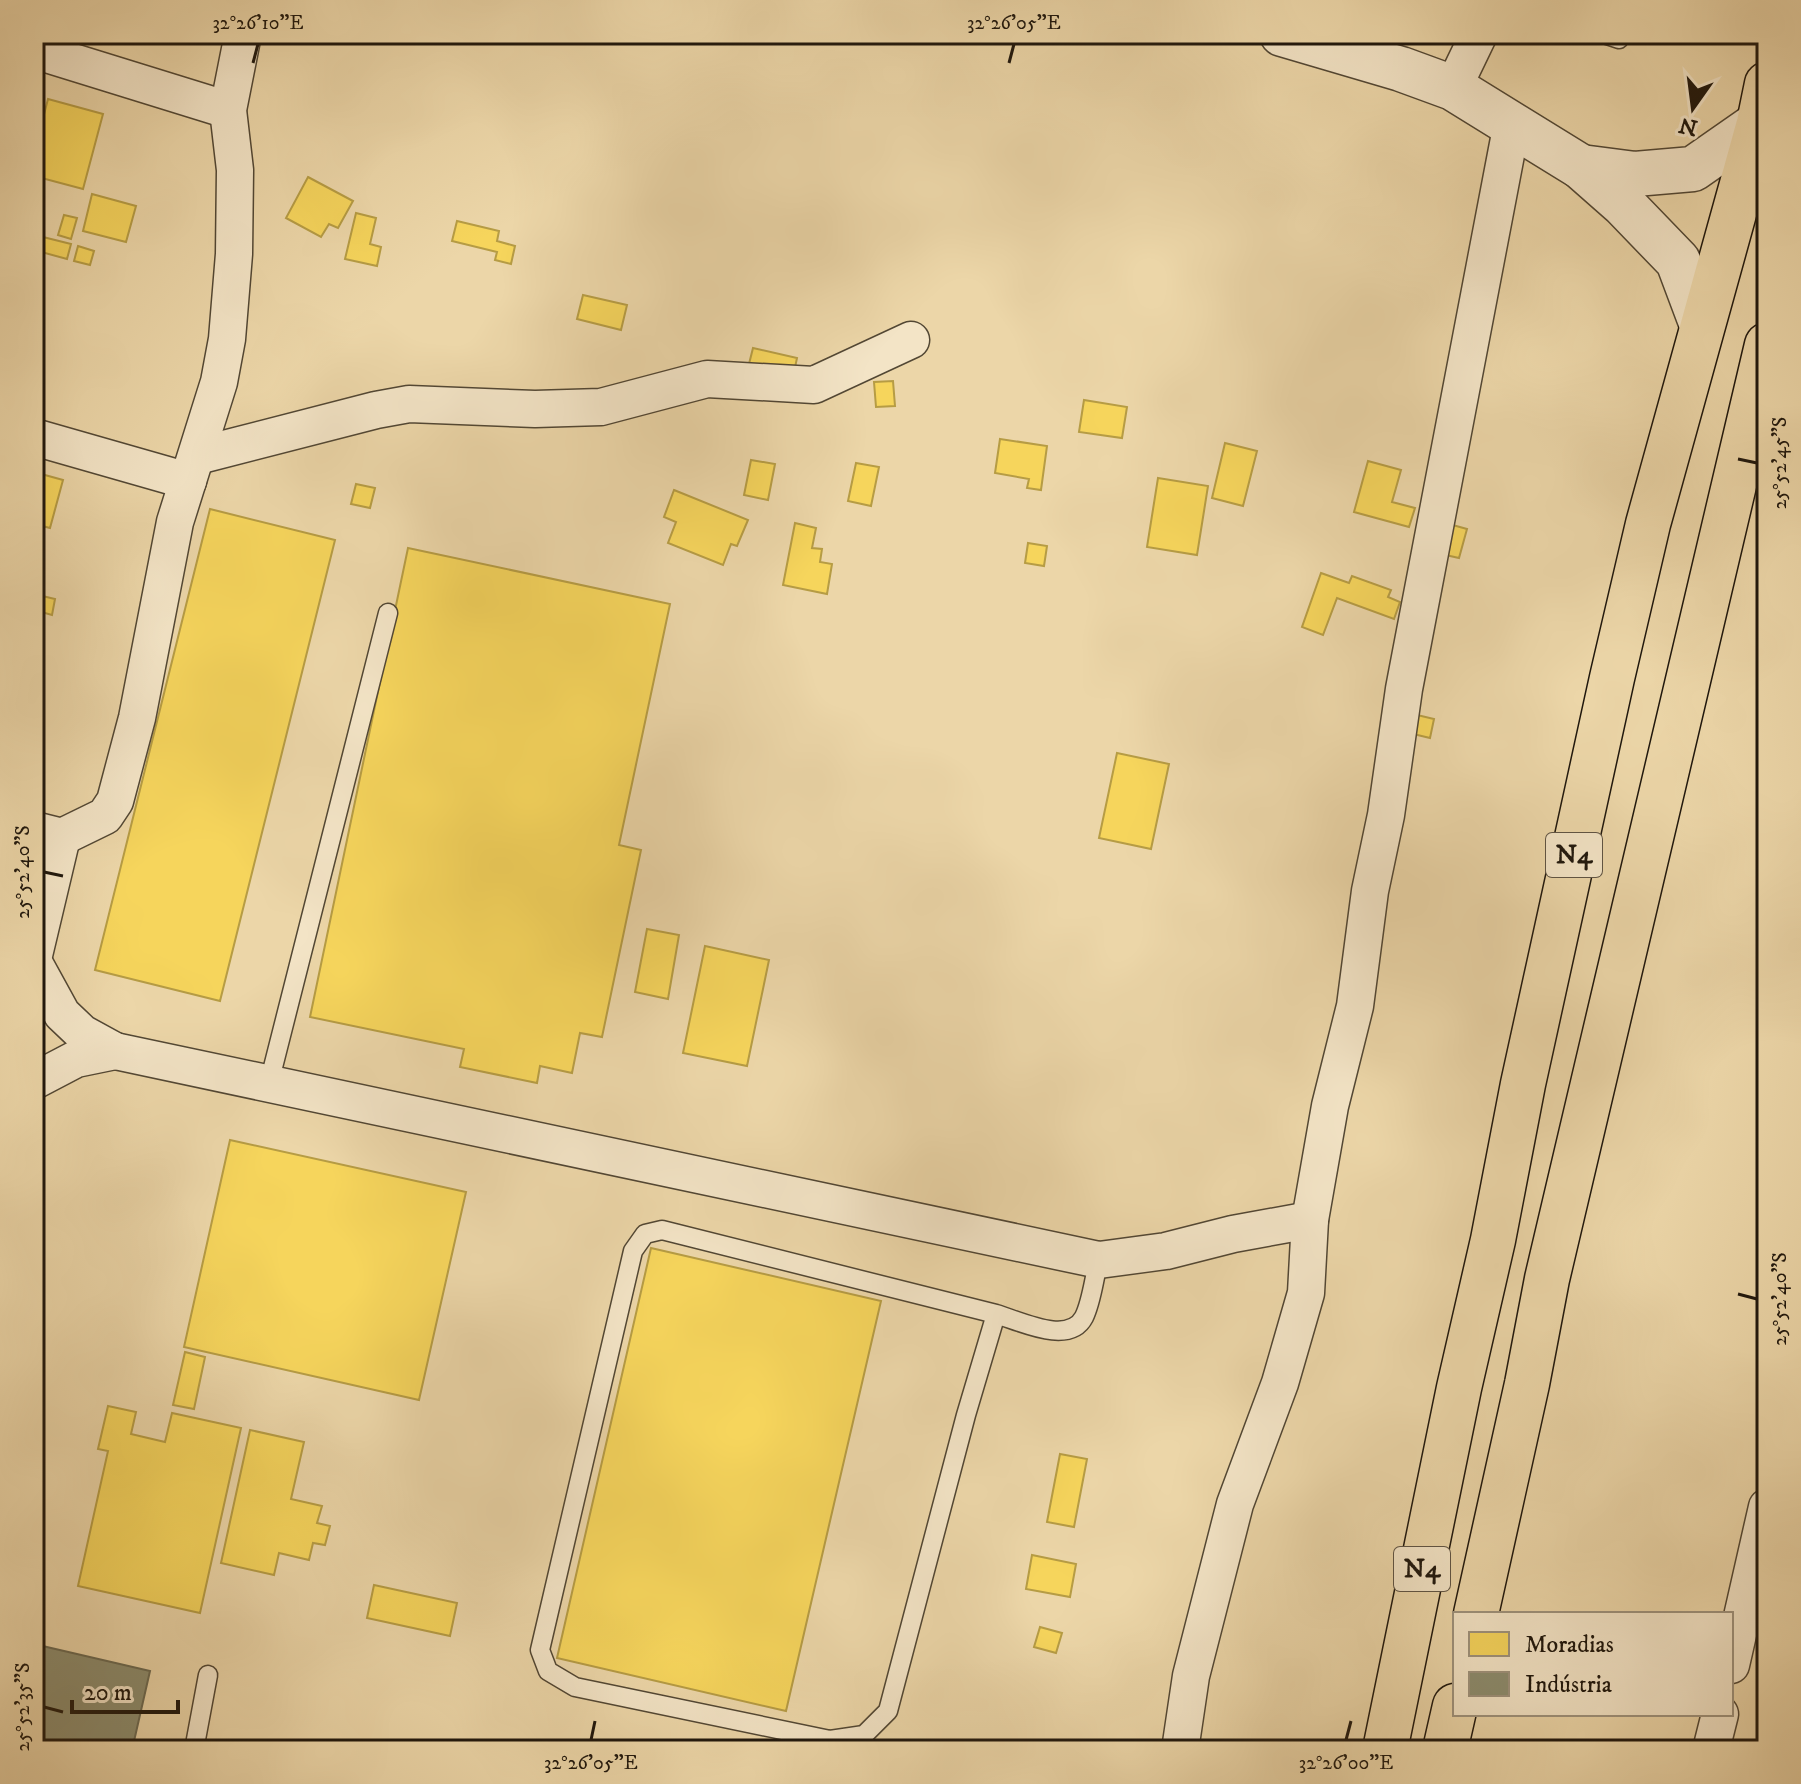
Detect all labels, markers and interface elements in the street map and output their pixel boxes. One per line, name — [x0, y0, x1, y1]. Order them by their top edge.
text: 32°26'10"E — [212, 11, 304, 36]
text: 32°26'05"E — [967, 11, 1061, 36]
north arrow — [1653, 68, 1733, 148]
text: N — [1676, 111, 1701, 141]
text: 25°52'45"S — [1768, 417, 1793, 509]
text: 25°52'40"S — [11, 825, 36, 919]
road number: N4 — [1546, 833, 1602, 877]
text: 25°52'40"S — [1768, 1252, 1793, 1346]
road number: N4 — [1394, 1547, 1450, 1591]
legend — [1453, 1612, 1733, 1716]
text: Moradias — [1525, 1630, 1614, 1660]
text: 25°52'35"S — [11, 1663, 36, 1751]
scale bar — [72, 1664, 178, 1714]
text: Indústria — [1525, 1670, 1613, 1700]
text: 20 m — [84, 1678, 132, 1708]
text: 32°26'05"E — [544, 1751, 638, 1776]
text: 32°26'00"E — [1299, 1751, 1393, 1776]

